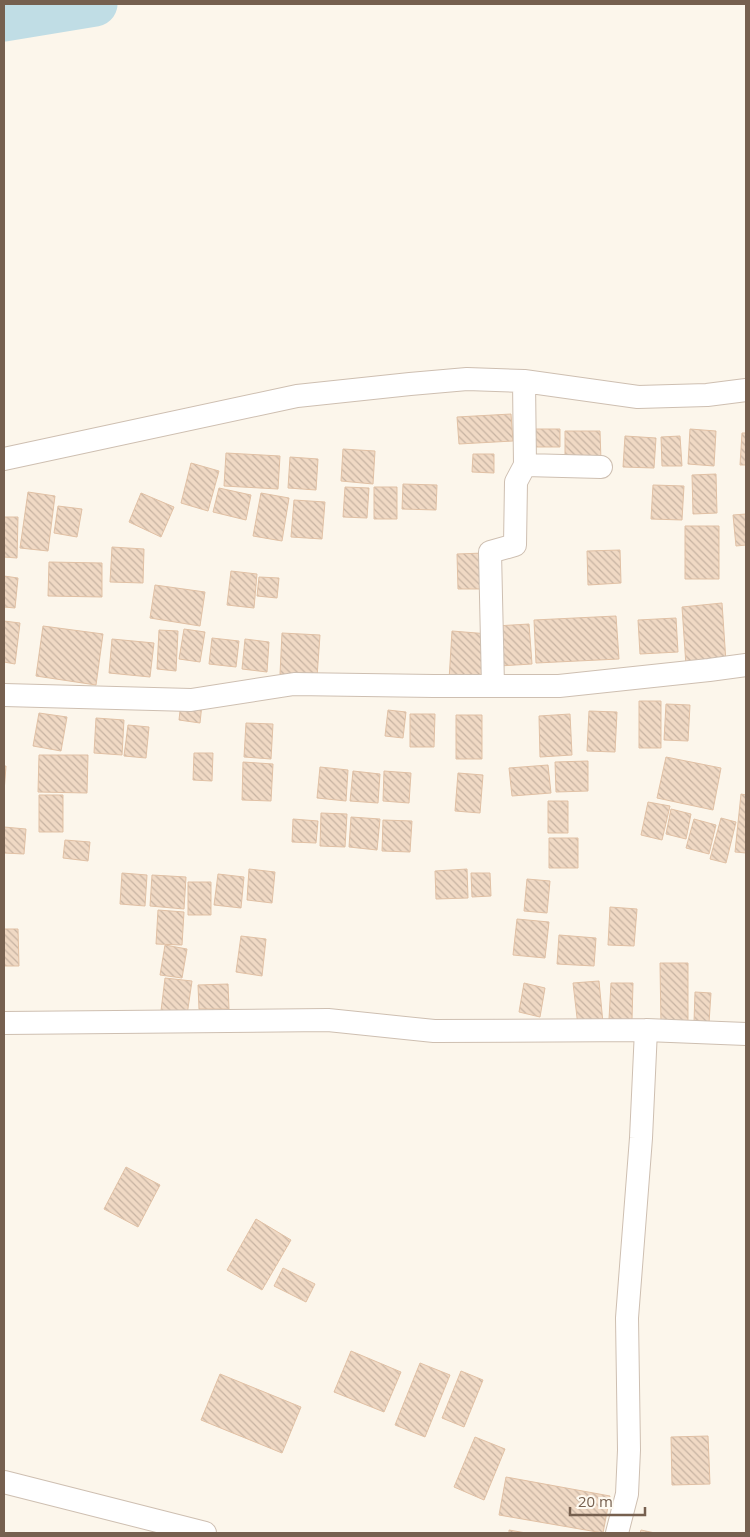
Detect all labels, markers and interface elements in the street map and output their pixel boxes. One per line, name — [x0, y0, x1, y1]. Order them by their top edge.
scale bar — [570, 1484, 645, 1516]
text: 20 m — [578, 1491, 613, 1511]

